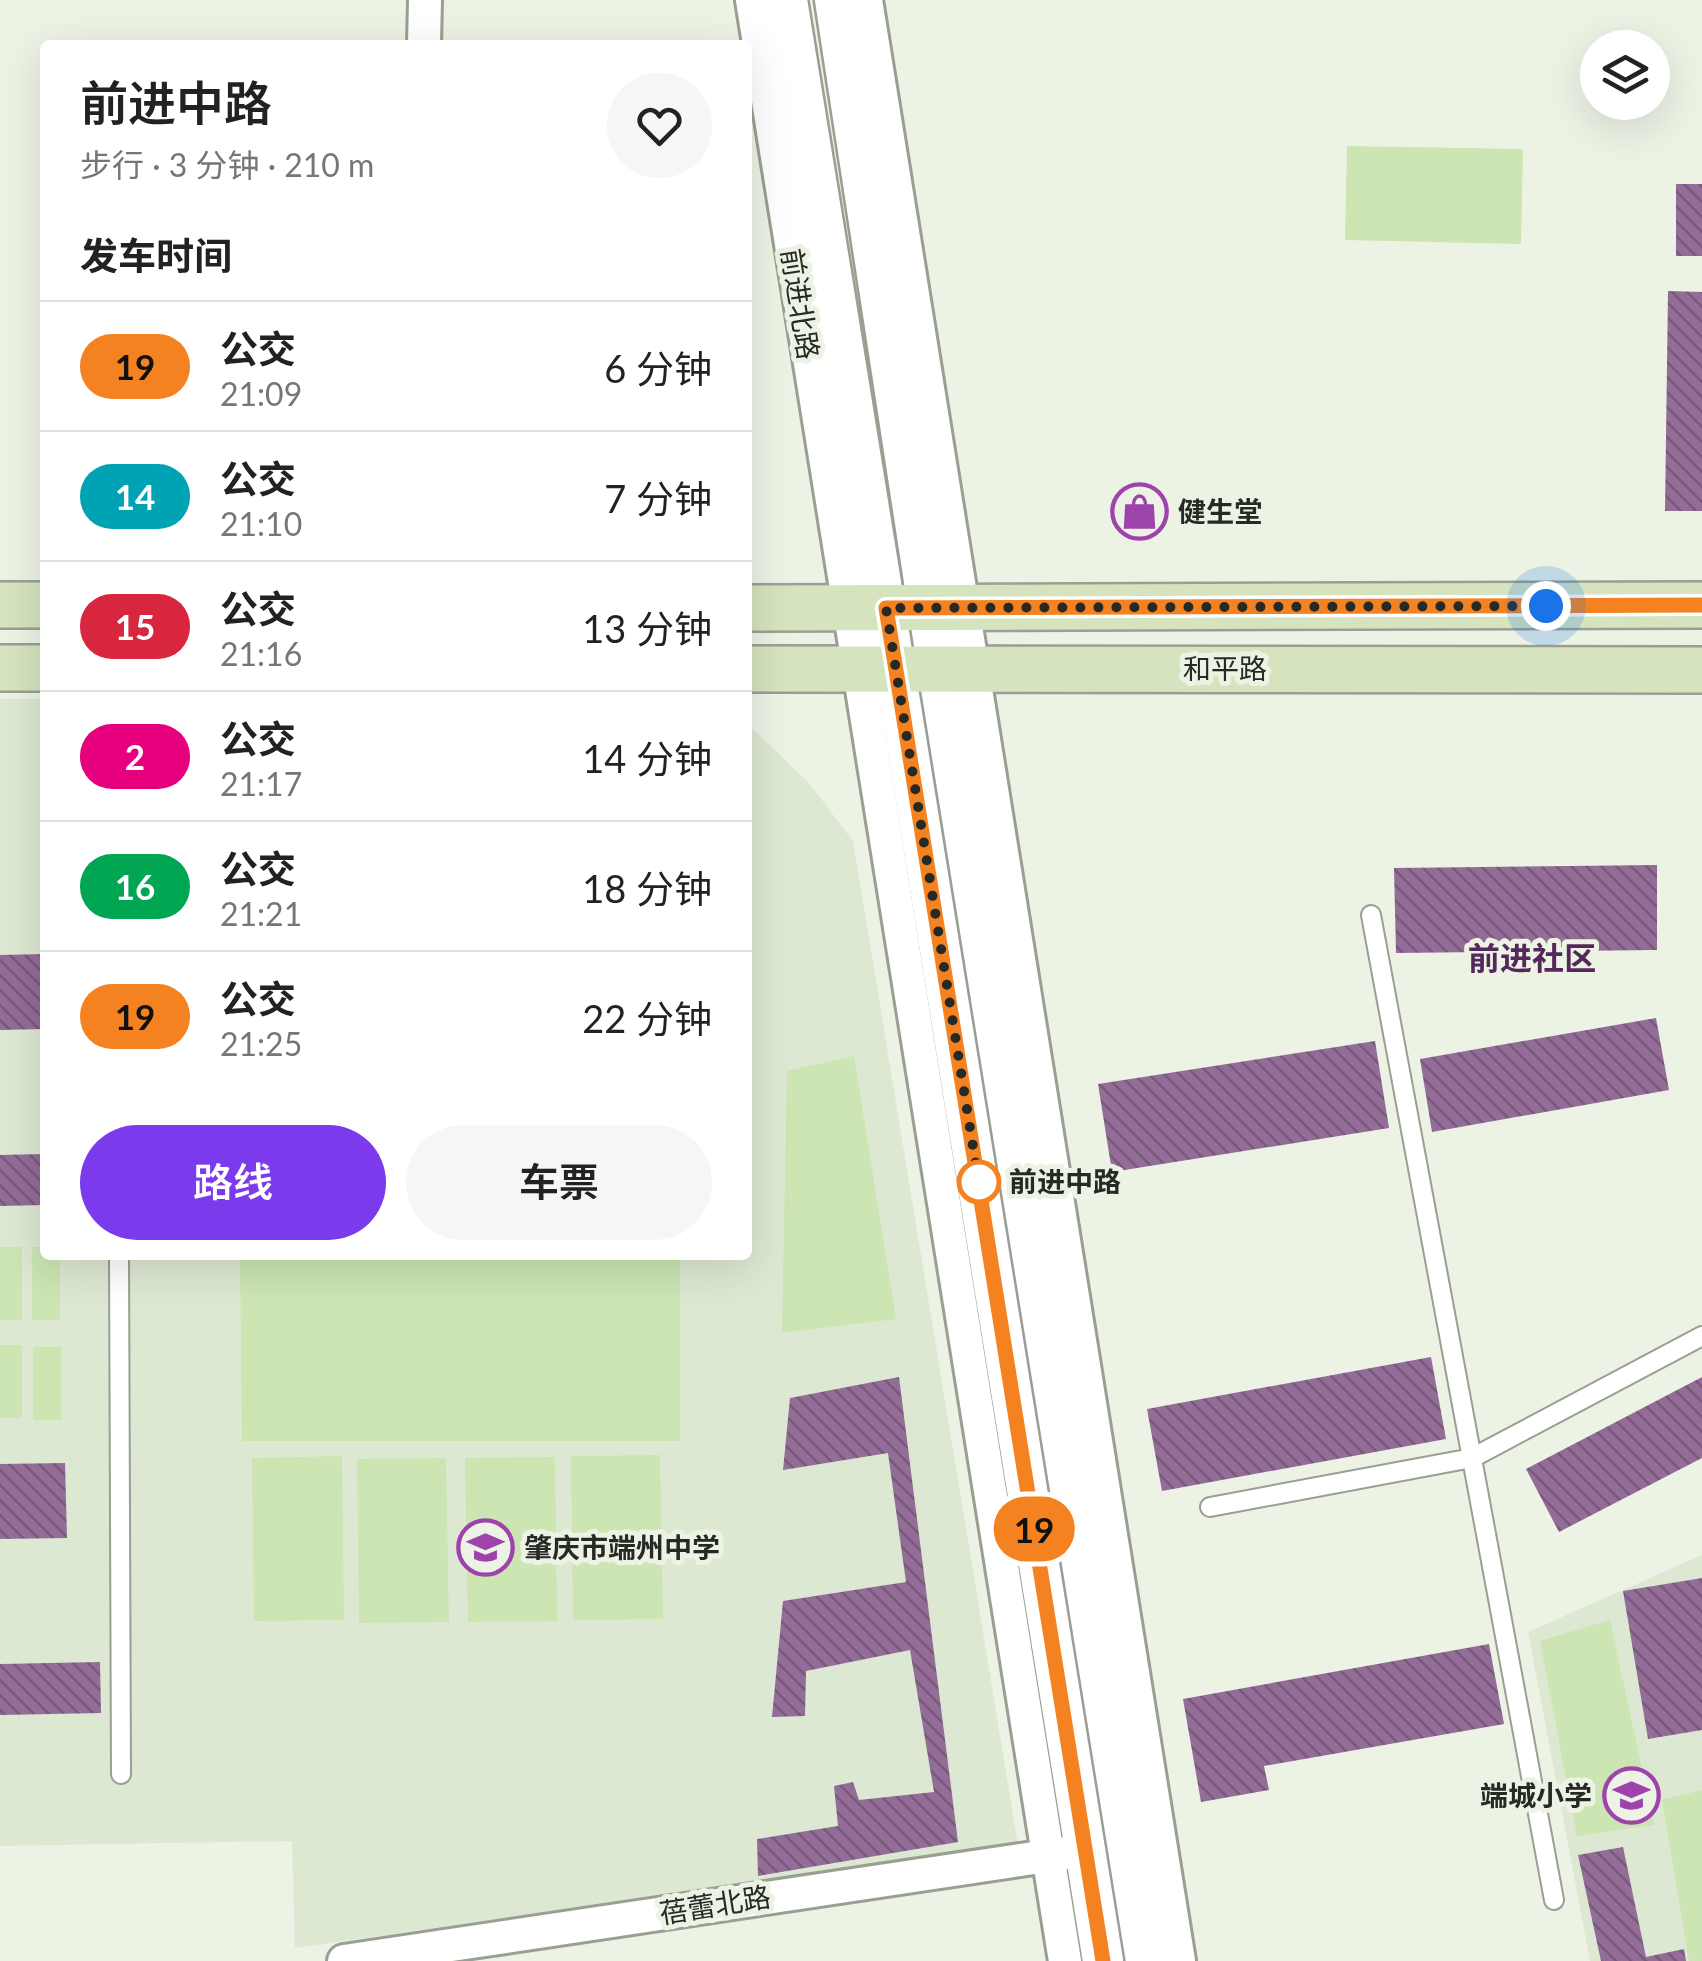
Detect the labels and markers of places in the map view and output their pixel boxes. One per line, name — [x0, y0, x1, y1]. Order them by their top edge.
shop icon: 健生堂 — [1109, 482, 1169, 542]
place label: 健生堂 — [1178, 494, 1262, 528]
marker: 前进中路 — [958, 1161, 1000, 1203]
place label: 前进中路 — [1009, 1164, 1121, 1198]
school or university icon: 肇庆市端州中学 — [455, 1518, 515, 1578]
place label: 肇庆市端州中学 — [524, 1530, 720, 1564]
school or university icon: 端城小学 — [1601, 1766, 1661, 1826]
place label: 端城小学 — [1480, 1778, 1592, 1812]

